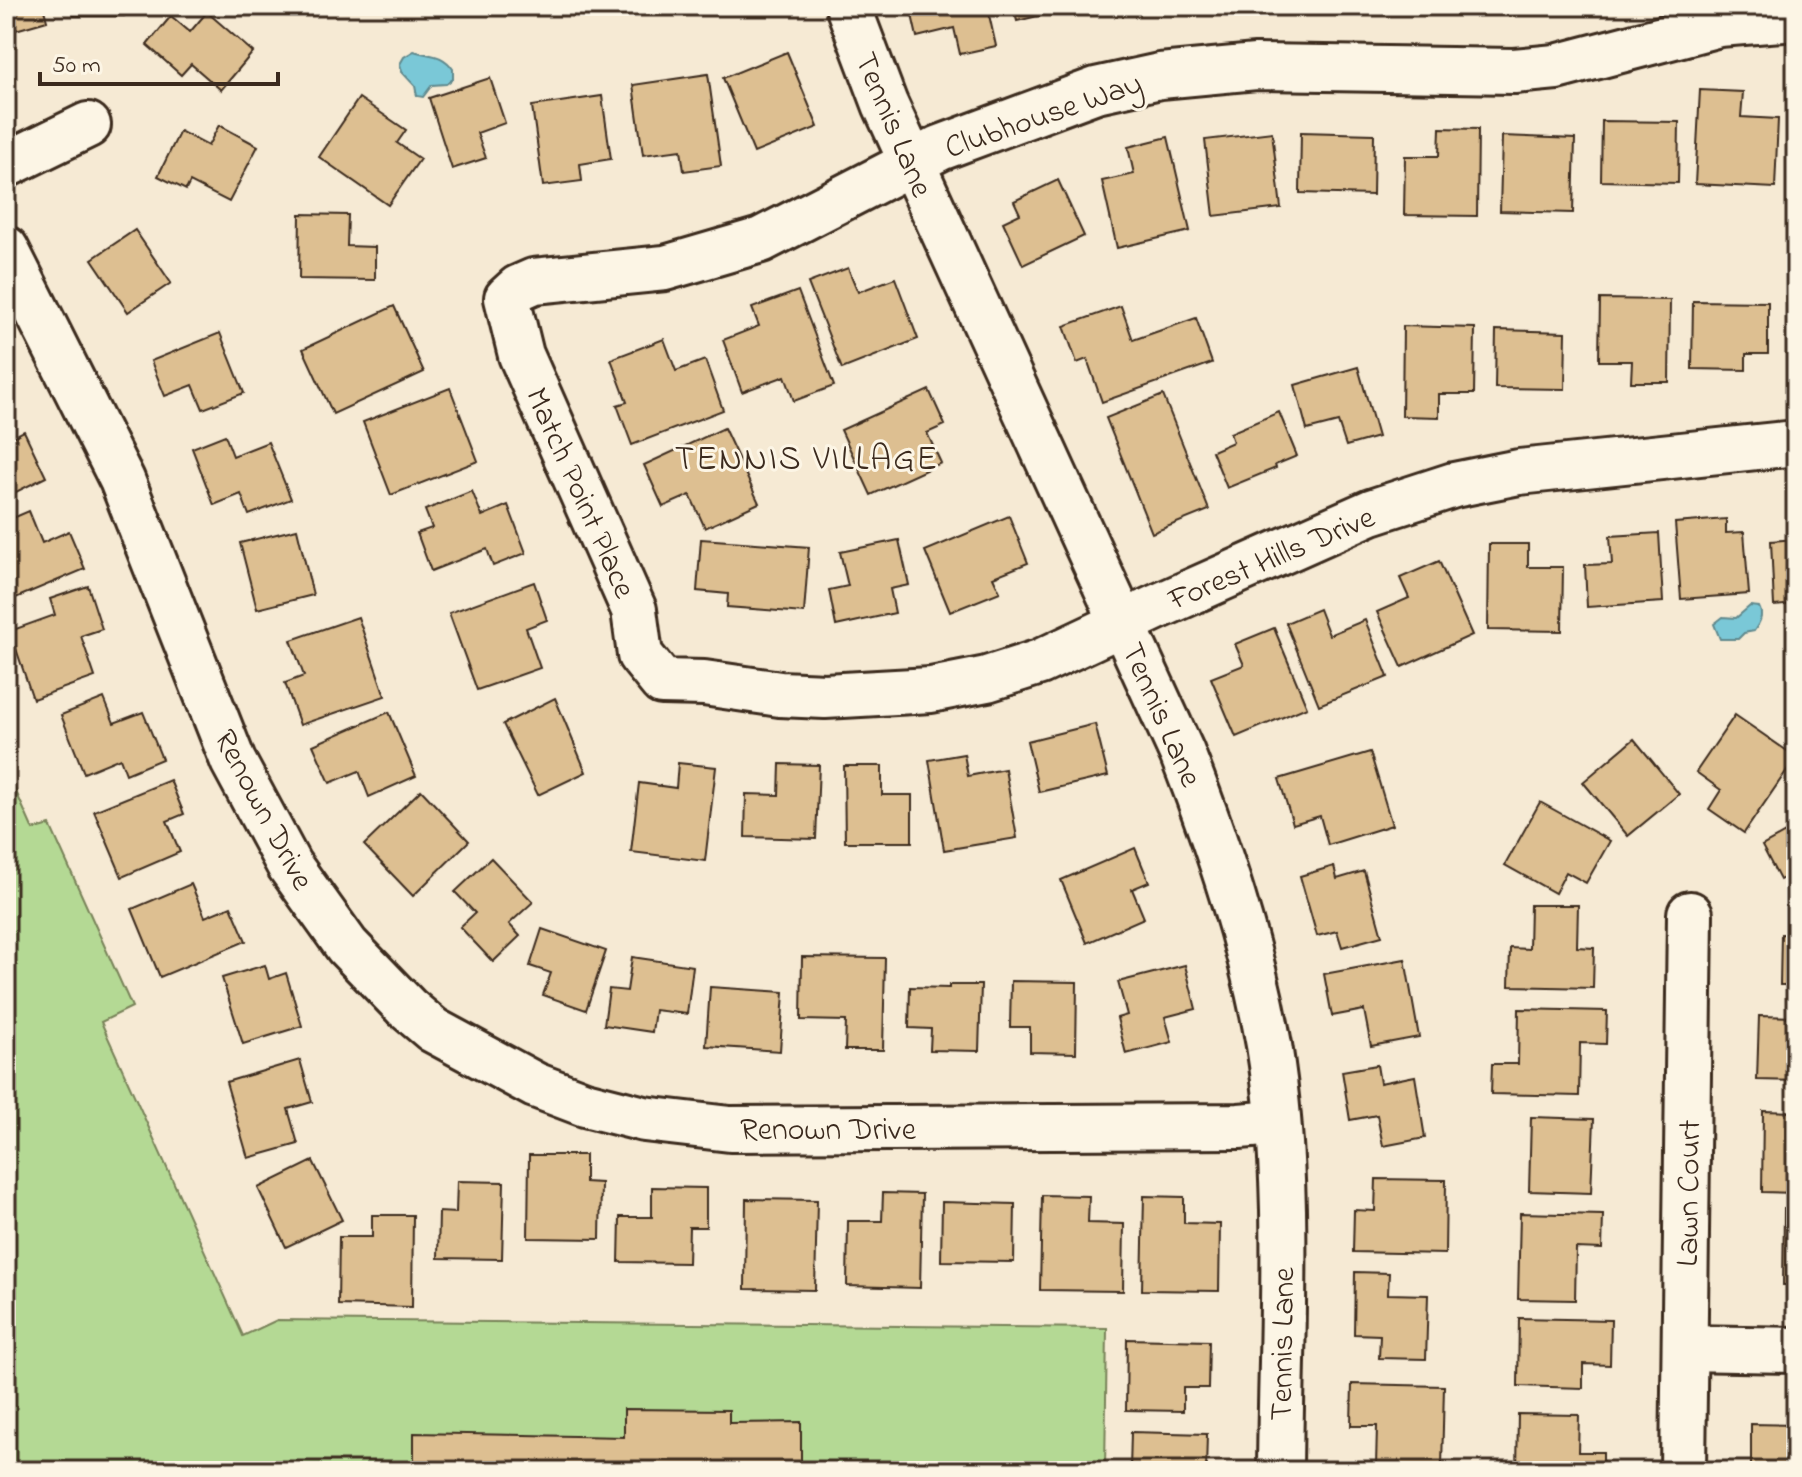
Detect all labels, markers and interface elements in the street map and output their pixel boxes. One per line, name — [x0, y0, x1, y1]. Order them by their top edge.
scale bar — [40, 36, 278, 86]
street label: Tennis Lane — [840, 46, 944, 206]
text: 50 m — [52, 49, 101, 84]
street label: Clubhouse Way — [939, 62, 1149, 173]
street label: Match Point Place — [511, 381, 647, 607]
district label: TENNIS VILLAGE — [675, 436, 939, 486]
street label: Forest Hills Drive — [1161, 495, 1383, 625]
street label: Tennis Lane — [1107, 636, 1213, 796]
street label: Renown Drive — [200, 722, 324, 900]
street label: Renown Drive — [740, 1108, 917, 1155]
street label: Lawn Court — [1666, 1119, 1715, 1267]
street label: Tennis Lane — [1260, 1266, 1309, 1421]

